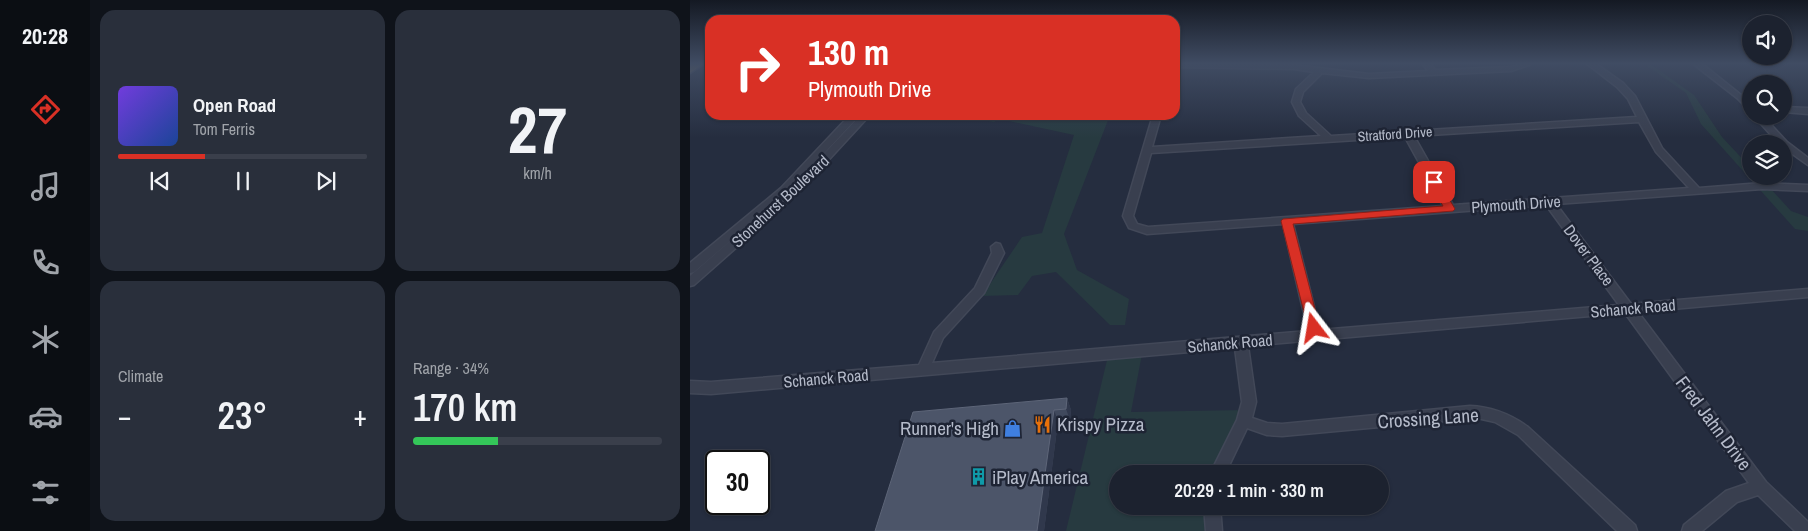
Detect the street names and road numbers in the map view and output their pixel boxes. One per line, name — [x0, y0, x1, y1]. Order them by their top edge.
street label: Stratford Drive — [1357, 122, 1433, 146]
street label: Stonehurst Boulevard — [726, 150, 834, 252]
street label: Plymouth Drive — [1470, 190, 1562, 218]
street label: Dover Place — [1559, 220, 1619, 290]
street label: Schanck Road — [1590, 293, 1676, 323]
street label: Schanck Road — [1187, 328, 1273, 358]
street label: Schanck Road — [783, 363, 869, 393]
street label: Fred Jahn Drive — [1670, 371, 1758, 475]
street label: Crossing Lane — [1377, 401, 1479, 435]

